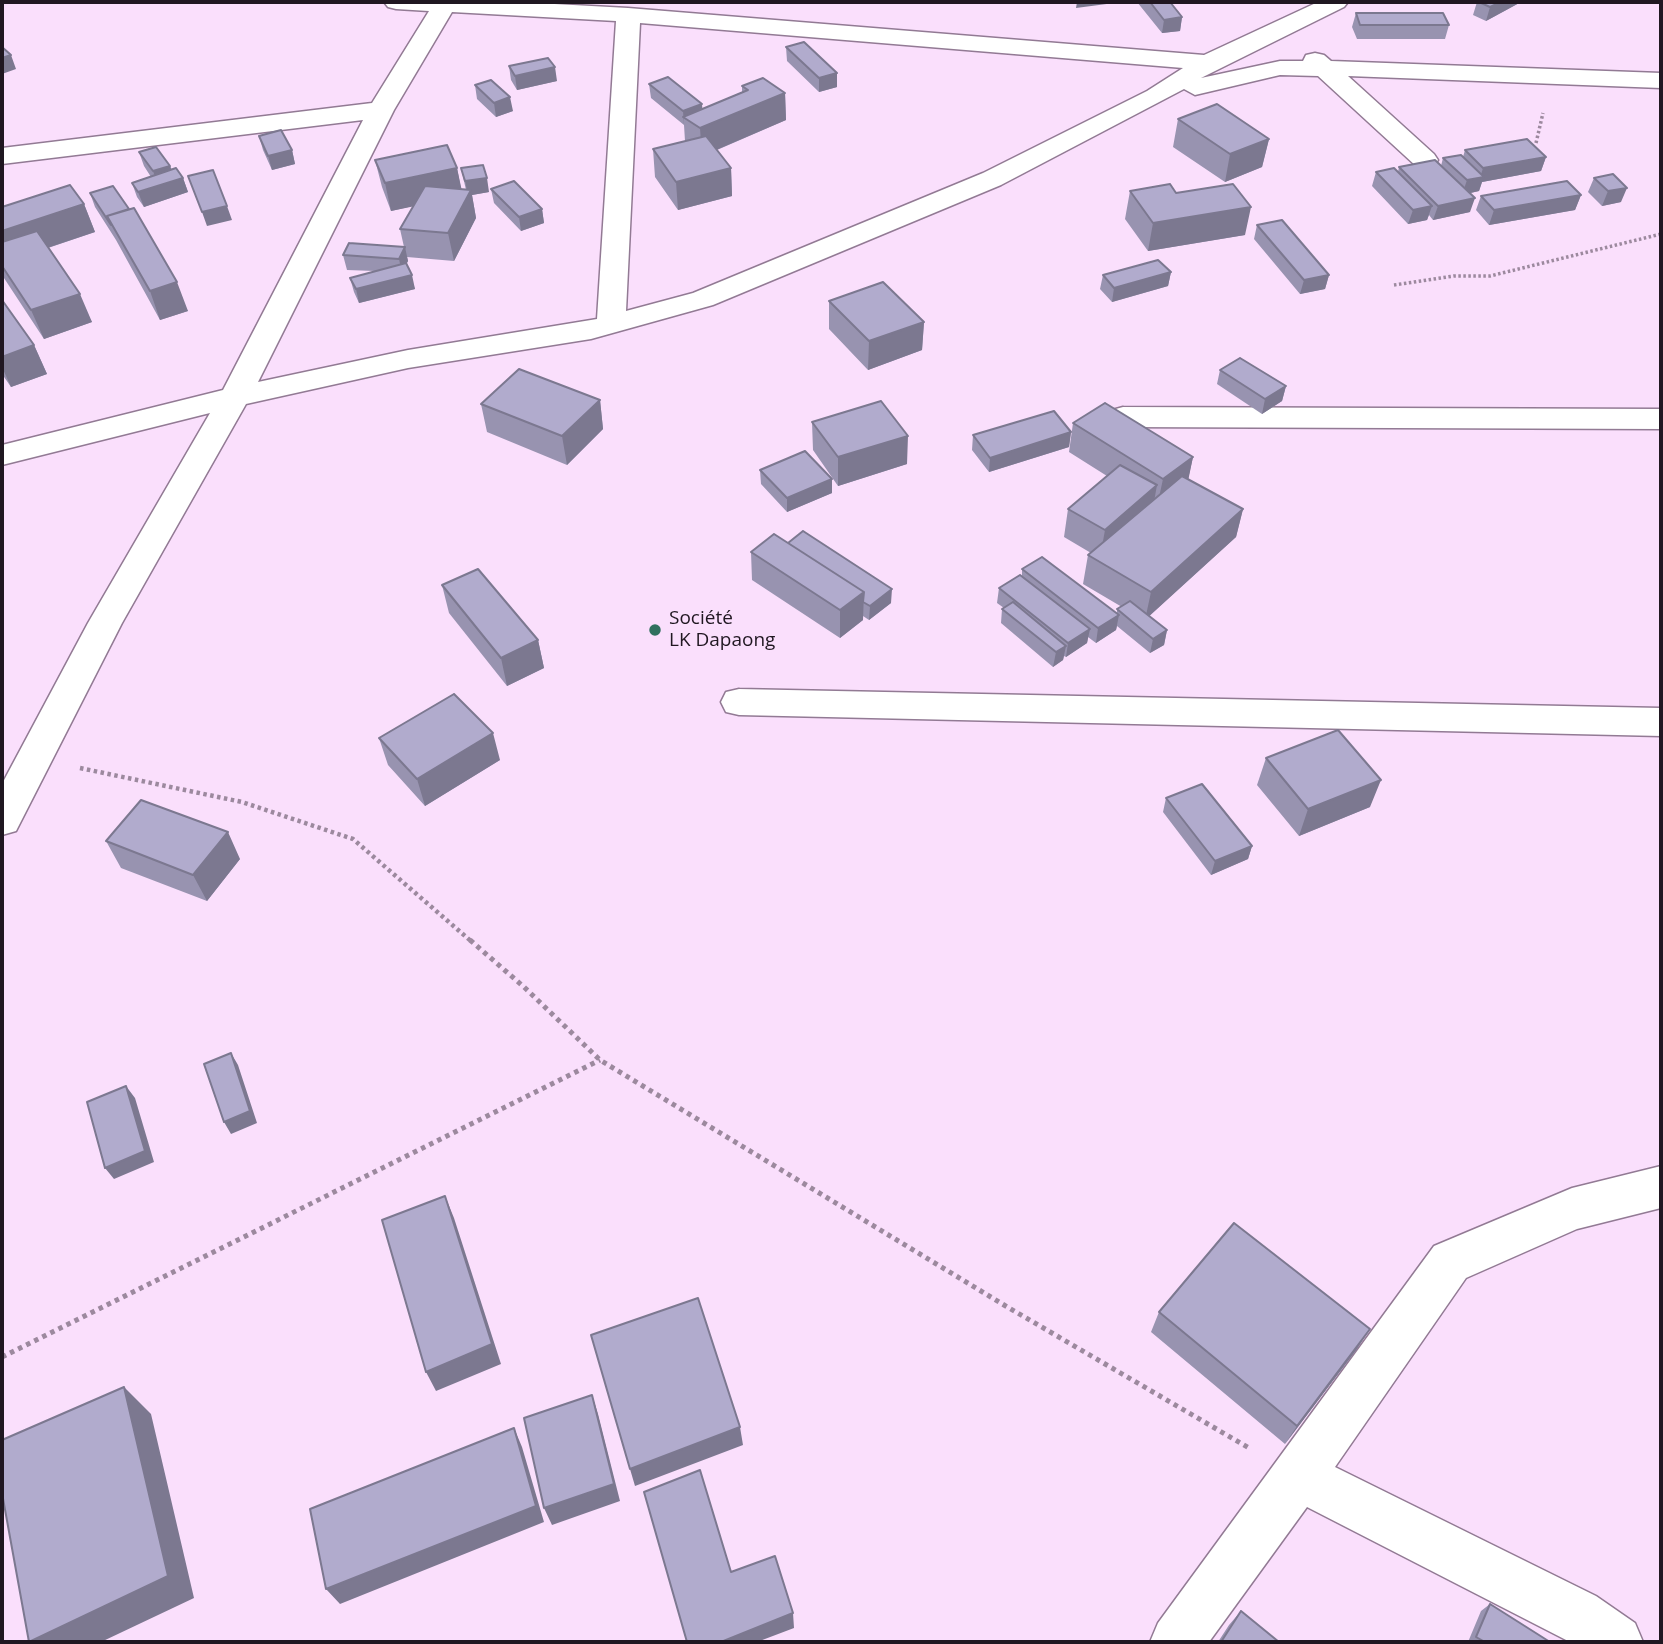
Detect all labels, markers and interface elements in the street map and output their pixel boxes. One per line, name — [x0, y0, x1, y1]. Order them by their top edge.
place label: Société LK Dapaong — [669, 608, 775, 652]
marker: Société LK Dapaong — [647, 622, 663, 638]

